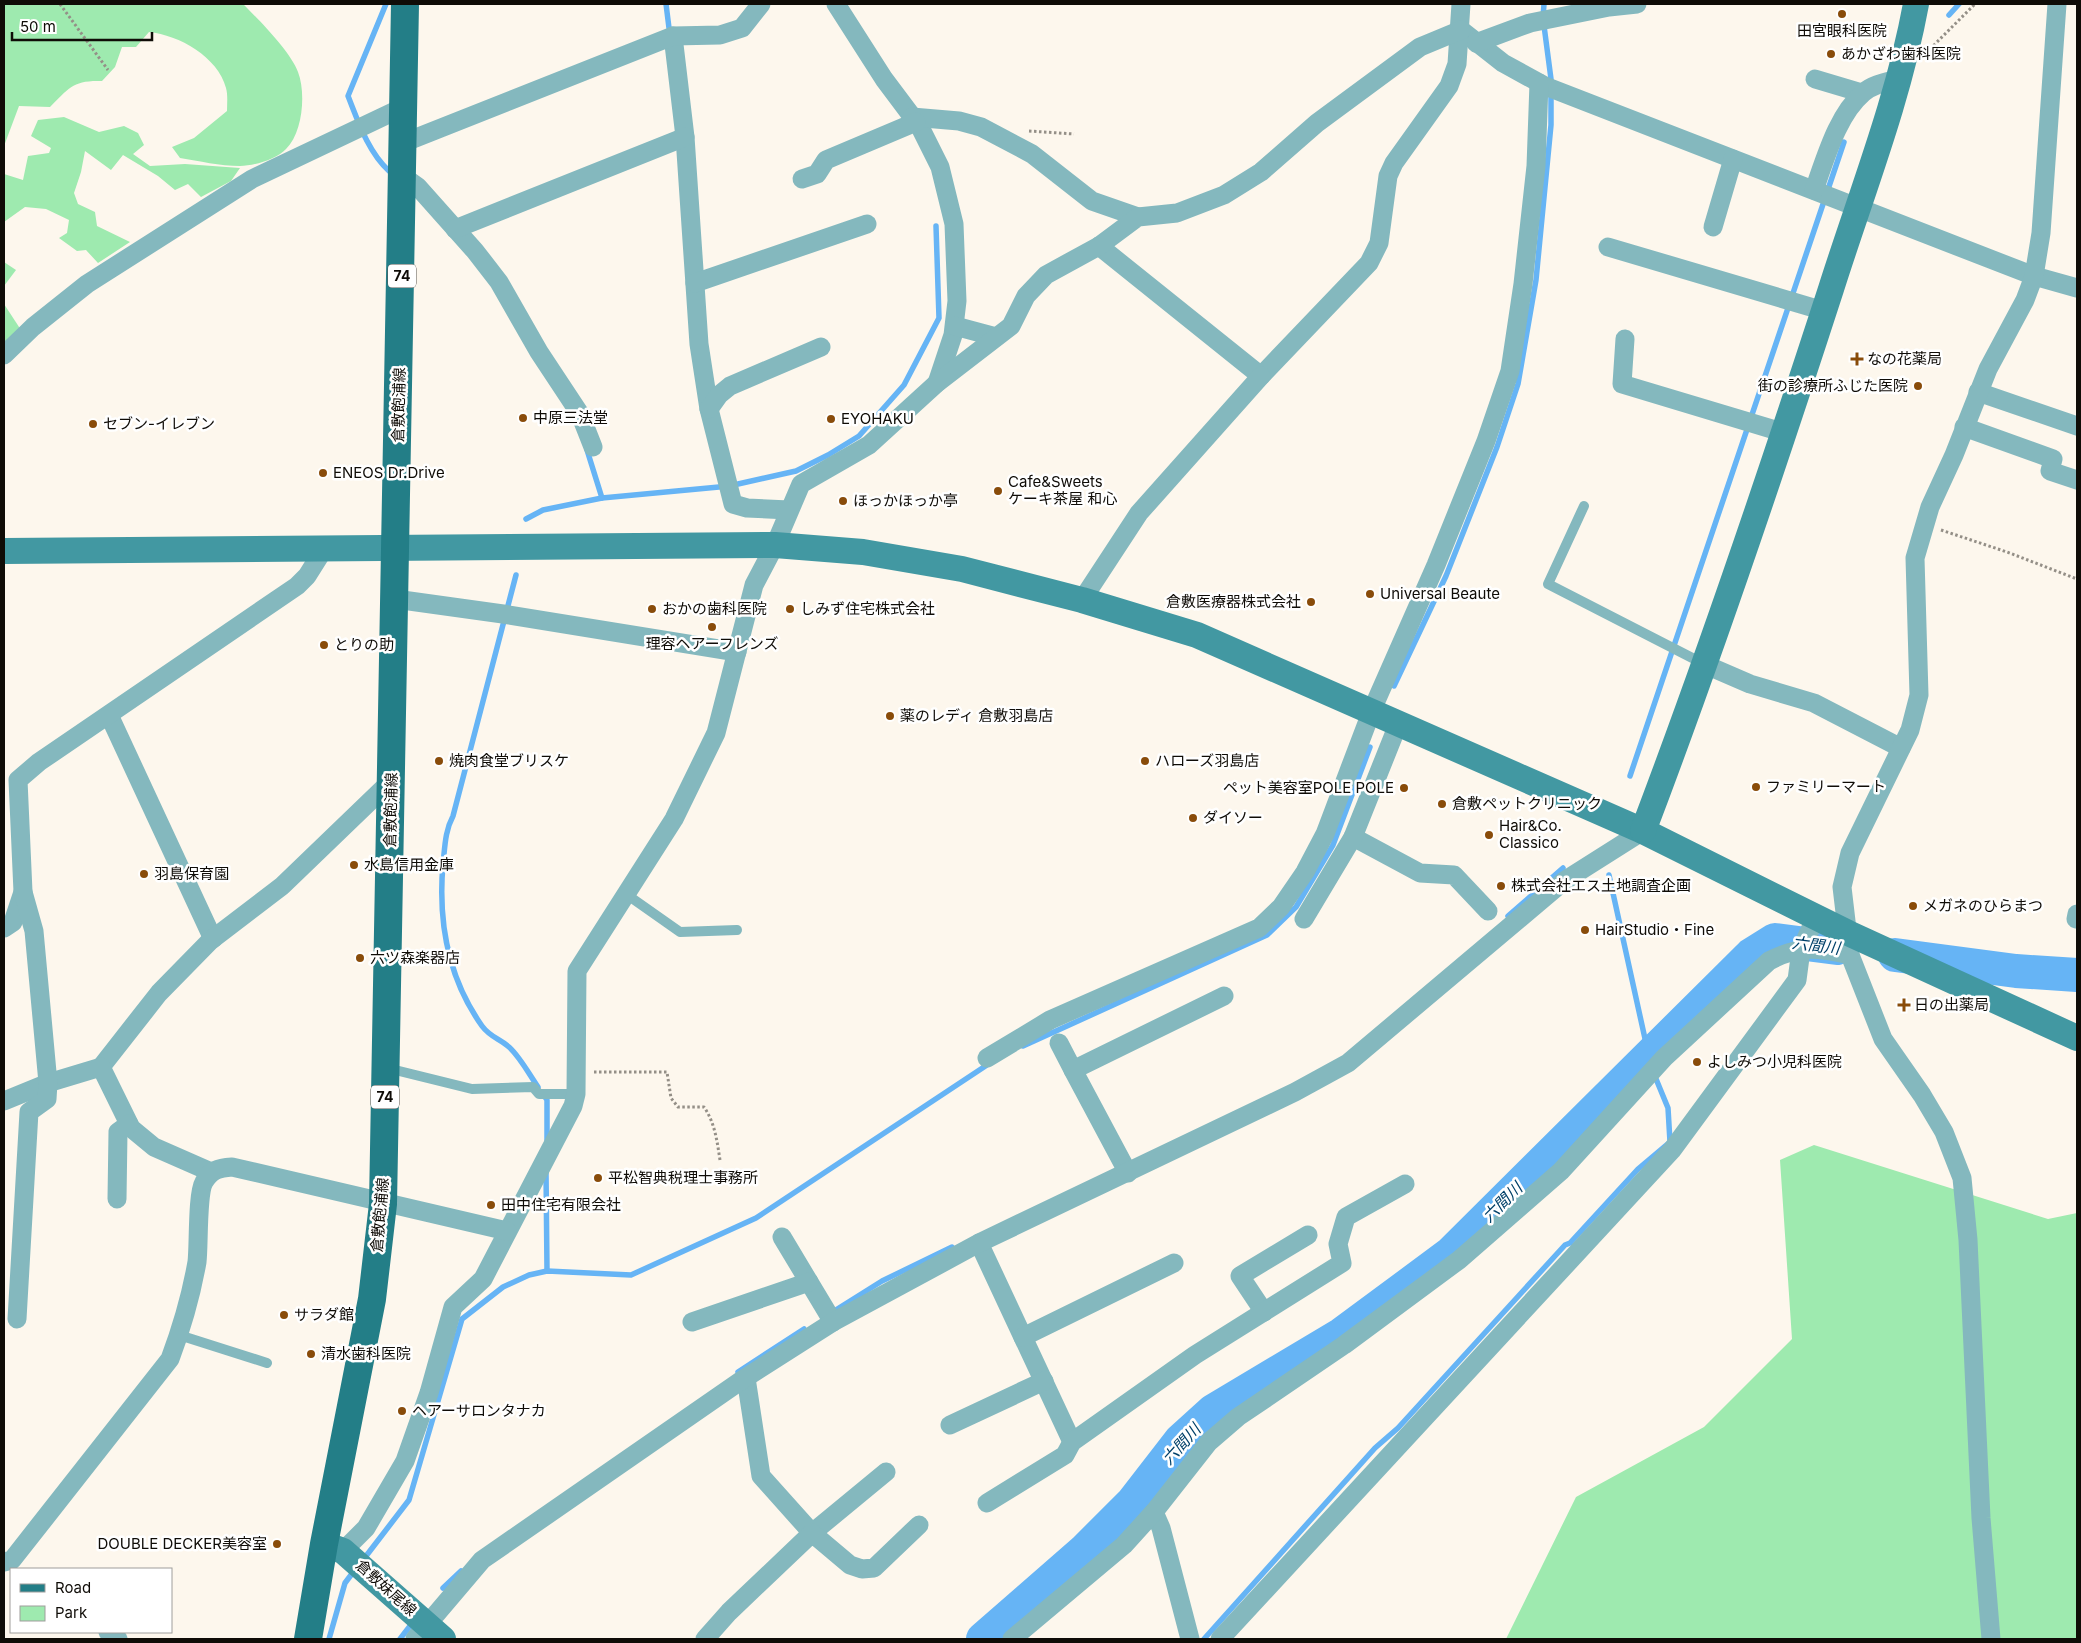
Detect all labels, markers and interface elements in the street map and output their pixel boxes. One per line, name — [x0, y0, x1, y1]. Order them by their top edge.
marker: 田宮眼科医院 — [1836, 8, 1848, 20]
scale bar — [12, 10, 152, 42]
text: 50 m — [20, 17, 56, 36]
place label: 田宮眼科医院 — [1797, 21, 1887, 40]
place label: あかざわ歯科医院 — [1841, 44, 1961, 63]
marker: あかざわ歯科医院 — [1825, 48, 1837, 60]
road number: 74 — [388, 264, 416, 288]
place label: なの花薬局 — [1867, 349, 1942, 368]
marker: なの花薬局 — [1851, 353, 1863, 365]
street label: 倉敷飽浦線 — [388, 367, 409, 443]
place label: 街の診療所ふじた医院 — [1758, 376, 1908, 395]
marker: 街の診療所ふじた医院 — [1912, 380, 1924, 392]
place label: 中原三法堂 — [533, 408, 608, 427]
place label: EYOHAKU — [841, 409, 914, 428]
marker: 中原三法堂 — [517, 412, 529, 424]
marker: EYOHAKU — [825, 413, 837, 425]
place label: セブン-イレブン — [103, 414, 215, 433]
marker: セブン-イレブン — [87, 418, 99, 430]
place label: ENEOS Dr.Drive — [333, 463, 445, 482]
marker: ENEOS Dr.Drive — [317, 467, 329, 479]
place label: Cafe&Sweets ケーキ茶屋 和心 — [1008, 472, 1117, 508]
marker: Cafe&Sweets ケーキ茶屋 和心 — [992, 485, 1004, 497]
place label: ほっかほっか亭 — [853, 491, 958, 510]
marker: ほっかほっか亭 — [837, 495, 849, 507]
place label: Universal Beaute — [1380, 584, 1500, 603]
marker: Universal Beaute — [1364, 588, 1376, 600]
place label: 倉敷医療器株式会社 — [1166, 592, 1301, 611]
marker: 倉敷医療器株式会社 — [1305, 596, 1317, 608]
place label: おかの歯科医院 — [662, 599, 767, 618]
place label: しみず住宅株式会社 — [800, 599, 935, 618]
marker: おかの歯科医院 — [646, 603, 658, 615]
marker: しみず住宅株式会社 — [784, 603, 796, 615]
marker: 理容ヘアーフレンズ — [706, 621, 718, 633]
place label: 理容ヘアーフレンズ — [646, 634, 778, 653]
place label: とりの助 — [334, 635, 394, 654]
marker: とりの助 — [318, 639, 330, 651]
place label: 薬のレディ 倉敷羽島店 — [900, 706, 1053, 725]
marker: 薬のレディ 倉敷羽島店 — [884, 710, 896, 722]
place label: 焼肉食堂ブリスケ — [449, 751, 569, 770]
place label: ハローズ羽島店 — [1155, 751, 1259, 770]
marker: 焼肉食堂ブリスケ — [433, 755, 445, 767]
marker: ハローズ羽島店 — [1139, 755, 1151, 767]
street label: 倉敷飽浦線 — [380, 772, 401, 848]
place label: ファミリーマート — [1766, 777, 1886, 796]
place label: ペット美容室POLE POLE — [1223, 778, 1394, 797]
marker: ファミリーマート — [1750, 781, 1762, 793]
marker: ペット美容室POLE POLE — [1398, 782, 1410, 794]
place label: 倉敷ペットクリニック — [1452, 794, 1602, 813]
marker: 倉敷ペットクリニック — [1436, 798, 1448, 810]
place label: ダイソー — [1203, 808, 1263, 827]
marker: ダイソー — [1187, 812, 1199, 824]
place label: Hair&Co. Classico — [1499, 816, 1562, 852]
marker: Hair&Co. Classico — [1483, 829, 1495, 841]
place label: 水島信用金庫 — [364, 855, 454, 874]
marker: 水島信用金庫 — [348, 859, 360, 871]
place label: 羽島保育園 — [154, 864, 229, 883]
marker: 羽島保育園 — [138, 868, 150, 880]
place label: 株式会社エス土地調査企画 — [1511, 876, 1691, 895]
marker: 株式会社エス土地調査企画 — [1495, 880, 1507, 892]
place label: メガネのひらまつ — [1923, 896, 2043, 915]
marker: メガネのひらまつ — [1907, 900, 1919, 912]
place label: HairStudio・Fine — [1595, 920, 1714, 939]
marker: HairStudio・Fine — [1579, 924, 1591, 936]
water label: 六間川 — [1791, 932, 1843, 958]
place label: 六ツ森楽器店 — [370, 948, 460, 967]
marker: 六ツ森楽器店 — [354, 952, 366, 964]
place label: 日の出薬局 — [1914, 995, 1989, 1014]
marker: 日の出薬局 — [1898, 999, 1910, 1011]
place label: よしみつ小児科医院 — [1707, 1052, 1842, 1071]
marker: よしみつ小児科医院 — [1691, 1056, 1703, 1068]
road number: 74 — [371, 1086, 399, 1108]
place label: 平松智典税理士事務所 — [608, 1168, 758, 1187]
marker: 平松智典税理士事務所 — [592, 1172, 604, 1184]
street label: 倉敷飽浦線 — [367, 1177, 392, 1253]
water label: 六間川 — [1478, 1177, 1527, 1226]
place label: 田中住宅有限会社 — [501, 1195, 621, 1214]
marker: 田中住宅有限会社 — [485, 1199, 497, 1211]
place label: サラダ館 — [294, 1305, 354, 1324]
marker: サラダ館 — [278, 1309, 290, 1321]
place label: 清水歯科医院 — [321, 1344, 411, 1363]
marker: 清水歯科医院 — [305, 1348, 317, 1360]
place label: ヘアーサロンタナカ — [412, 1401, 546, 1420]
marker: ヘアーサロンタナカ — [396, 1405, 408, 1417]
water label: 六間川 — [1158, 1418, 1206, 1469]
place label: DOUBLE DECKER美容室 — [97, 1534, 267, 1553]
marker: DOUBLE DECKER美容室 — [271, 1538, 283, 1550]
street label: 倉敷妹尾線 — [352, 1555, 421, 1620]
legend — [10, 1568, 172, 1633]
text: Road — [55, 1578, 91, 1597]
text: Park — [55, 1603, 88, 1622]

